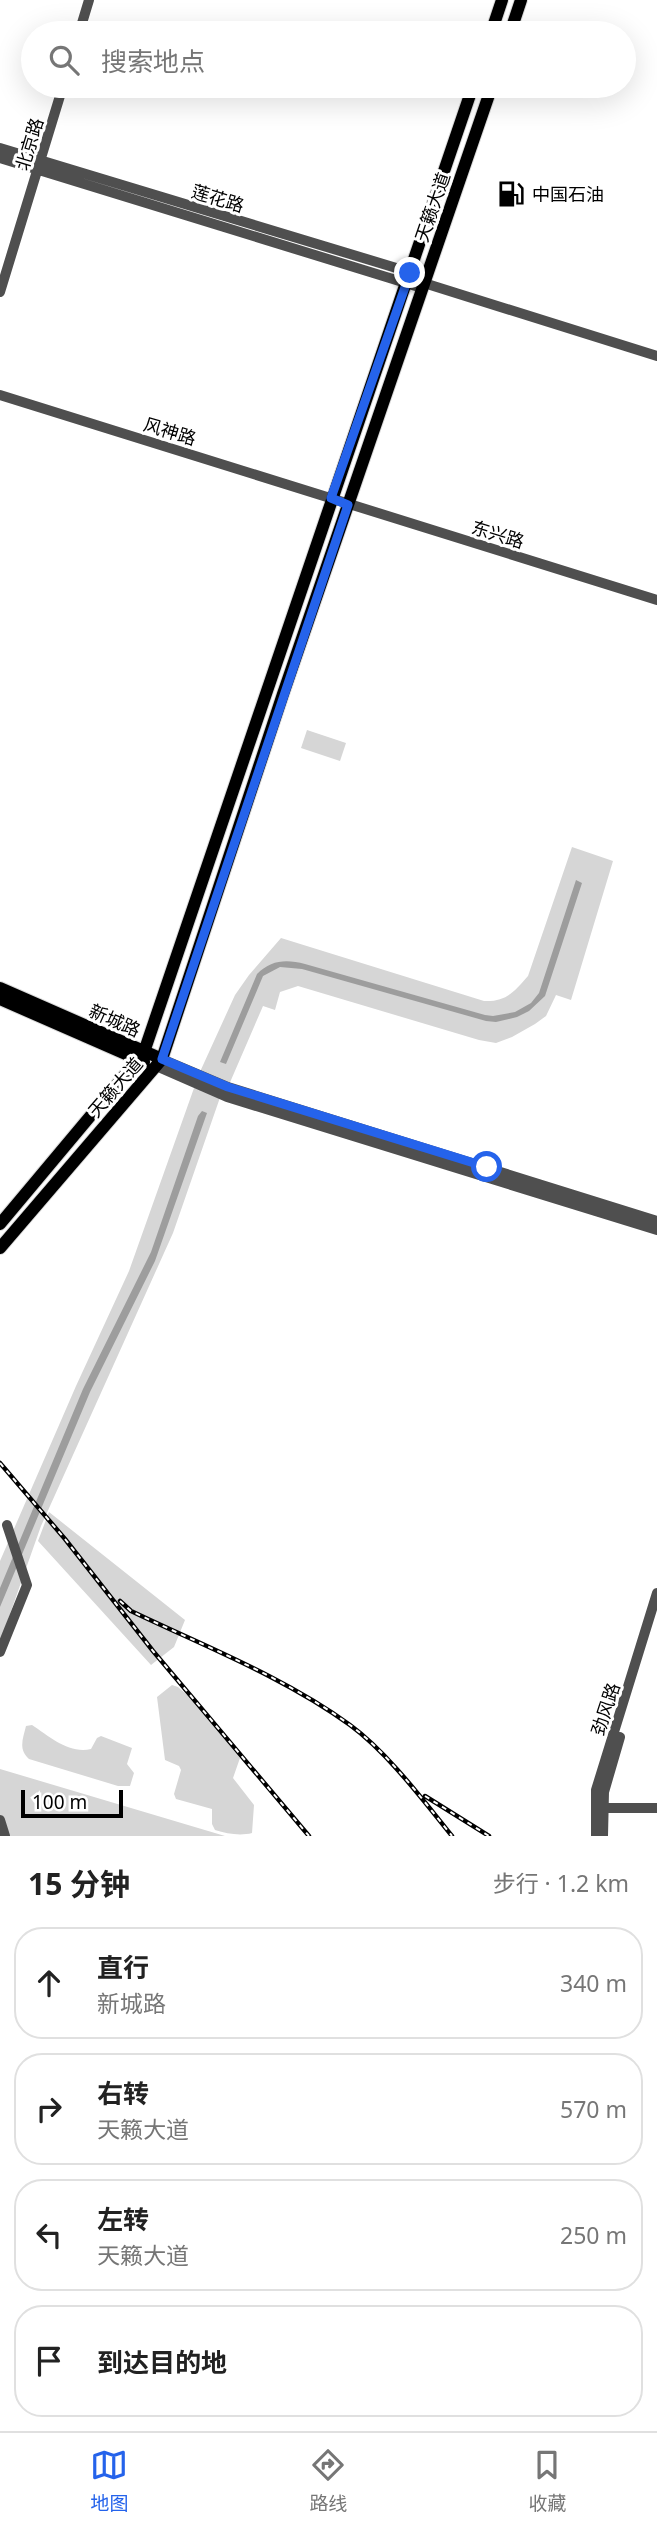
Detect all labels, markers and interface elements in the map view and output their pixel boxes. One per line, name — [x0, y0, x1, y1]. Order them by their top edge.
search box — [21, 21, 636, 98]
icon: search — [45, 41, 83, 79]
text: 搜索地点 — [101, 43, 205, 79]
street label: 北京路 — [10, 115, 48, 173]
street label: 天籁大道 — [409, 169, 455, 245]
street label: 莲花路 — [189, 179, 247, 217]
fuel station icon: 中国石油 — [496, 179, 526, 209]
place label: 中国石油 — [532, 182, 604, 206]
route end — [394, 257, 425, 288]
street label: 风神路 — [141, 412, 199, 450]
street label: 东兴路 — [469, 515, 527, 553]
street label: 新城路 — [85, 998, 145, 1042]
street label: 天籁大道 — [82, 1052, 148, 1122]
route start — [471, 1151, 502, 1182]
street label: 劲风路 — [585, 1680, 625, 1738]
scale bar — [21, 1787, 122, 1819]
text: 100 m — [32, 1789, 87, 1815]
text: 15 分钟 — [28, 1863, 130, 1904]
text: 步行 · 1.2 km — [493, 1867, 629, 1899]
text: 直行 — [97, 1949, 149, 1985]
icon: ahead — [30, 1964, 68, 2002]
text: 340 m — [560, 1967, 627, 1999]
text: 新城路 — [97, 1987, 166, 2019]
text: 右转 — [97, 2075, 149, 2111]
icon: right — [30, 2090, 68, 2128]
text: 570 m — [560, 2093, 627, 2125]
text: 天籁大道 — [97, 2113, 189, 2145]
text: 左转 — [97, 2201, 149, 2237]
icon: left — [30, 2216, 68, 2254]
text: 250 m — [560, 2219, 627, 2251]
text: 天籁大道 — [97, 2239, 189, 2271]
icon: arrive — [30, 2342, 68, 2380]
text: 到达目的地 — [97, 2344, 227, 2380]
tab: 地图 — [90, 2446, 129, 2516]
tab: 路线 — [309, 2446, 348, 2516]
tab: 收藏 — [528, 2446, 567, 2516]

